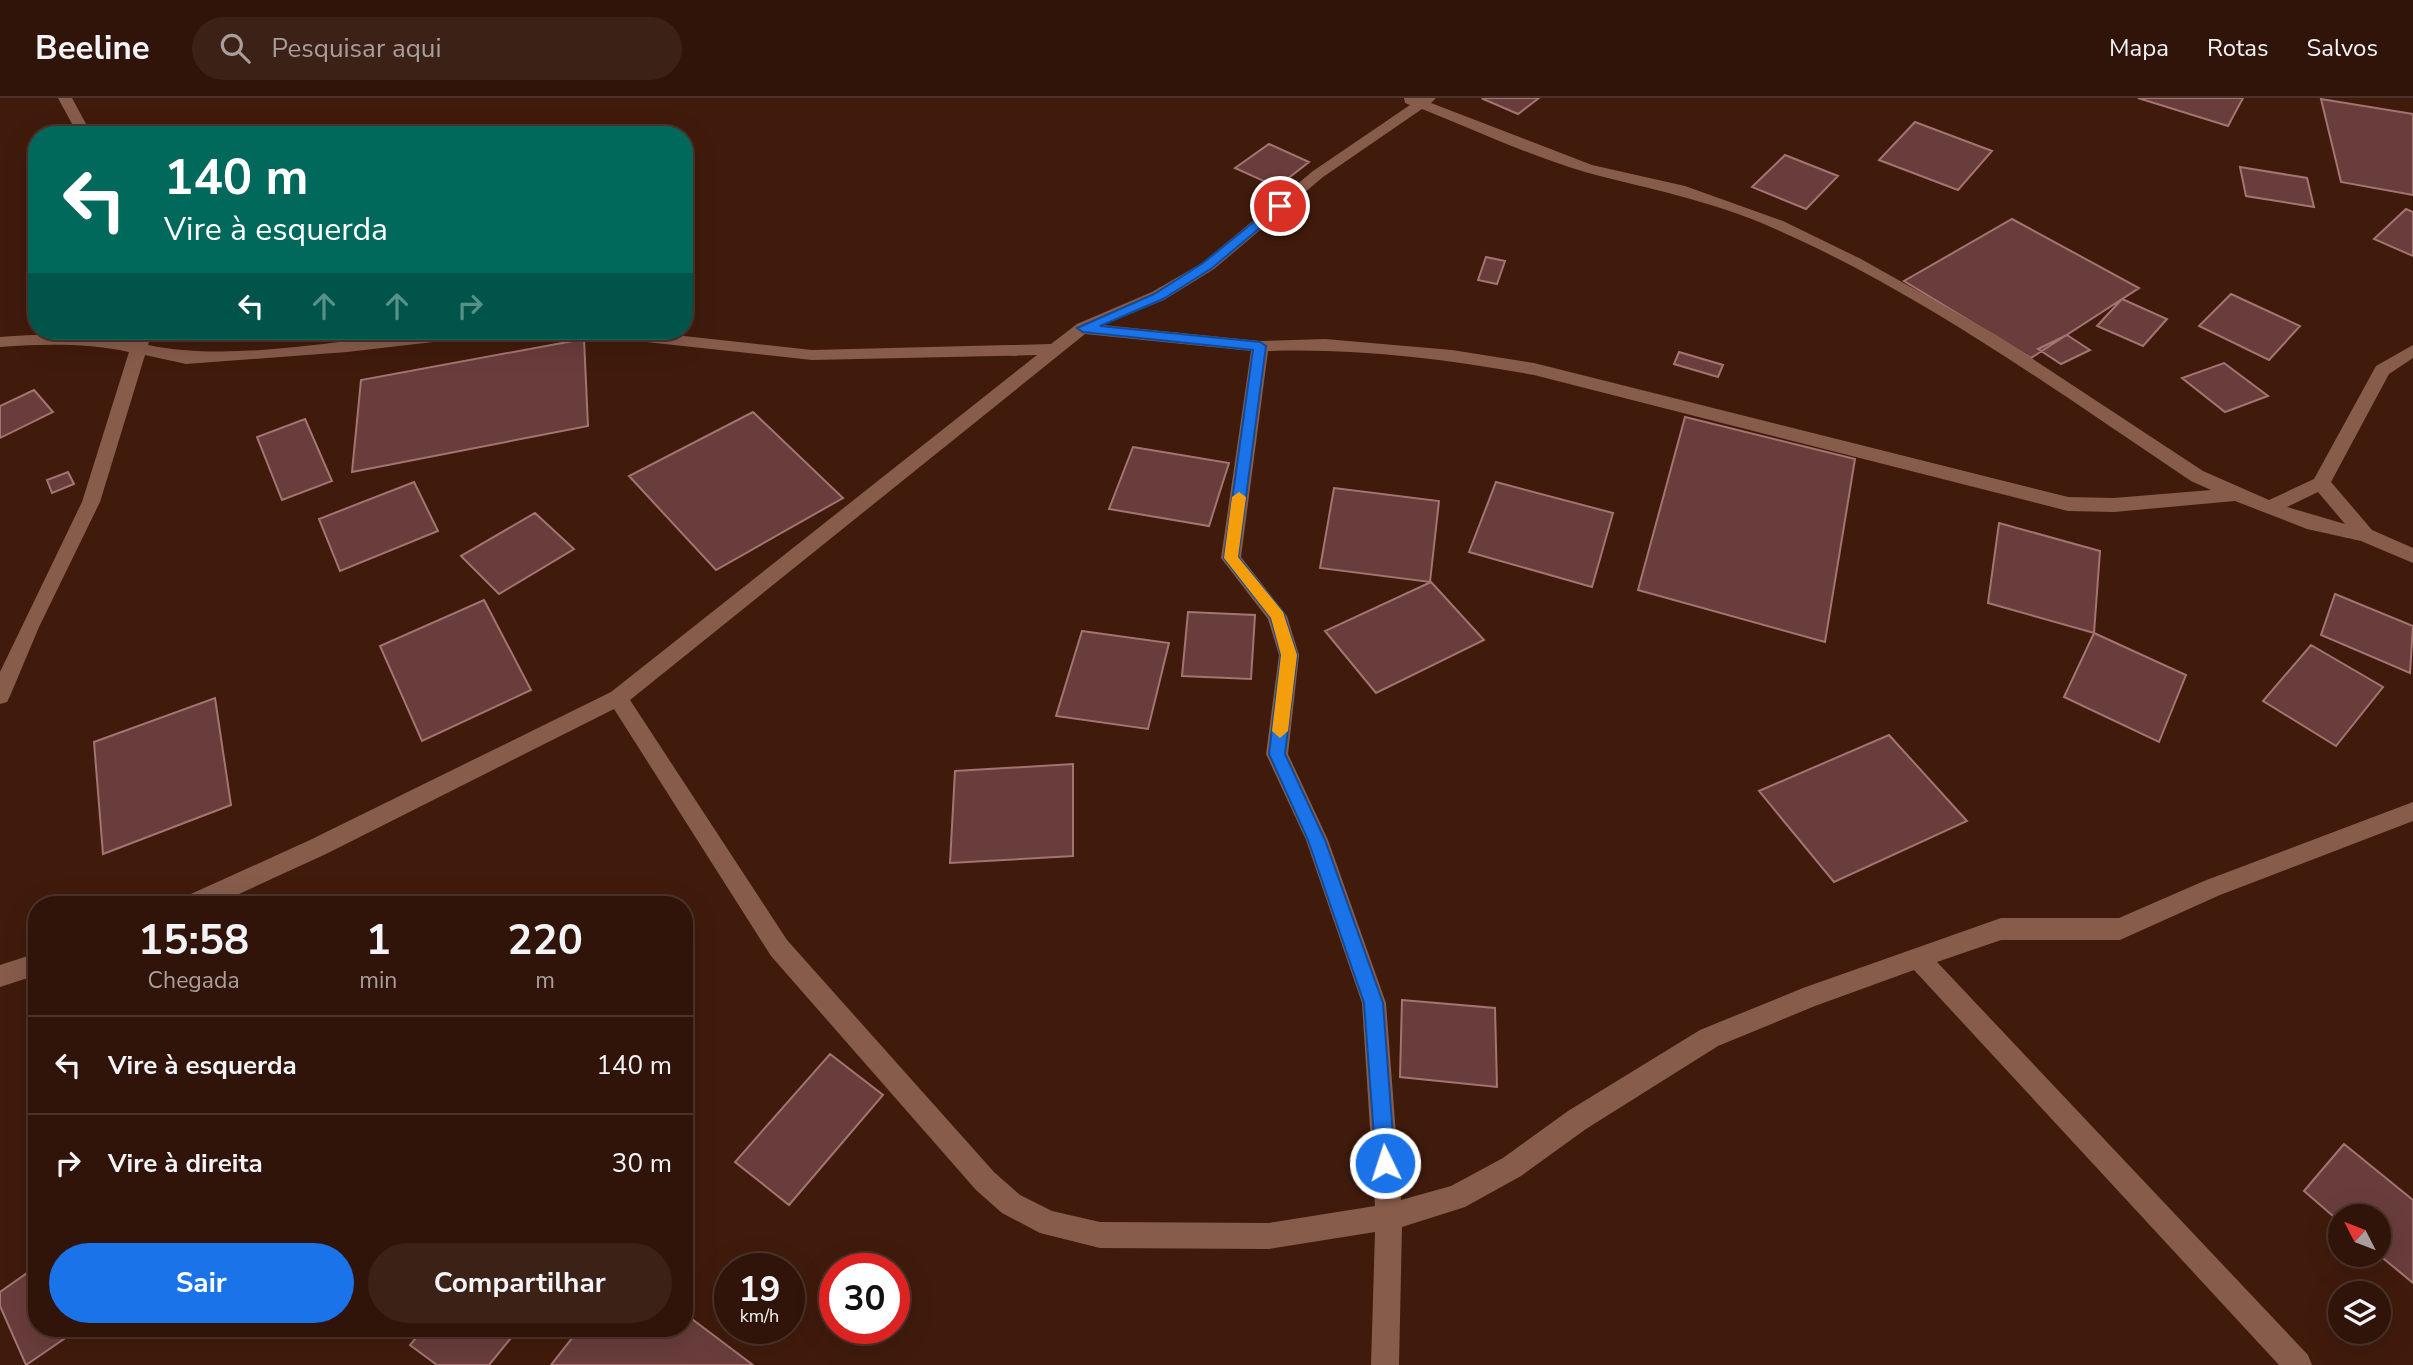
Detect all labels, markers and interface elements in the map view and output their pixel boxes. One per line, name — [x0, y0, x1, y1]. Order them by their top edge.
search box — [192, 17, 682, 80]
text: Beeline — [35, 26, 150, 71]
icon: search — [216, 29, 254, 67]
text: Pesquisar aqui — [272, 31, 441, 66]
text: Mapa — [2109, 32, 2169, 64]
text: Rotas — [2207, 32, 2269, 64]
text: Salvos — [2307, 32, 2378, 64]
text: 140 m — [164, 144, 308, 211]
icon: left — [49, 154, 140, 245]
pin — [1250, 176, 1310, 236]
icon: arrive — [1261, 187, 1299, 225]
text: Vire à esquerda — [164, 208, 388, 251]
icon: left — [232, 287, 270, 325]
icon: ahead — [305, 287, 343, 325]
icon: ahead — [378, 287, 416, 325]
icon: right — [451, 287, 489, 325]
text: 15:58 — [138, 912, 249, 969]
text: 1 — [366, 912, 391, 969]
text: 220 — [507, 912, 583, 969]
text: Chegada — [148, 965, 240, 996]
text: min — [359, 965, 397, 996]
text: m — [535, 965, 555, 996]
icon: left — [49, 1046, 87, 1084]
text: Vire à esquerda — [108, 1048, 297, 1083]
text: 140 m — [596, 1048, 672, 1083]
position arrow — [1348, 1126, 1422, 1200]
icon: right — [49, 1144, 87, 1182]
text: Vire à direita — [108, 1146, 263, 1181]
text: 30 m — [612, 1146, 672, 1181]
north arrow — [2328, 1204, 2390, 1267]
map controls — [2328, 1204, 2391, 1344]
button: Sair — [49, 1243, 354, 1323]
button: Compartilhar — [368, 1243, 672, 1323]
speed limit sign: 30 — [819, 1253, 910, 1344]
text: 19 — [738, 1266, 781, 1313]
button: layers — [2328, 1281, 2391, 1344]
text: km/h — [740, 1304, 779, 1328]

